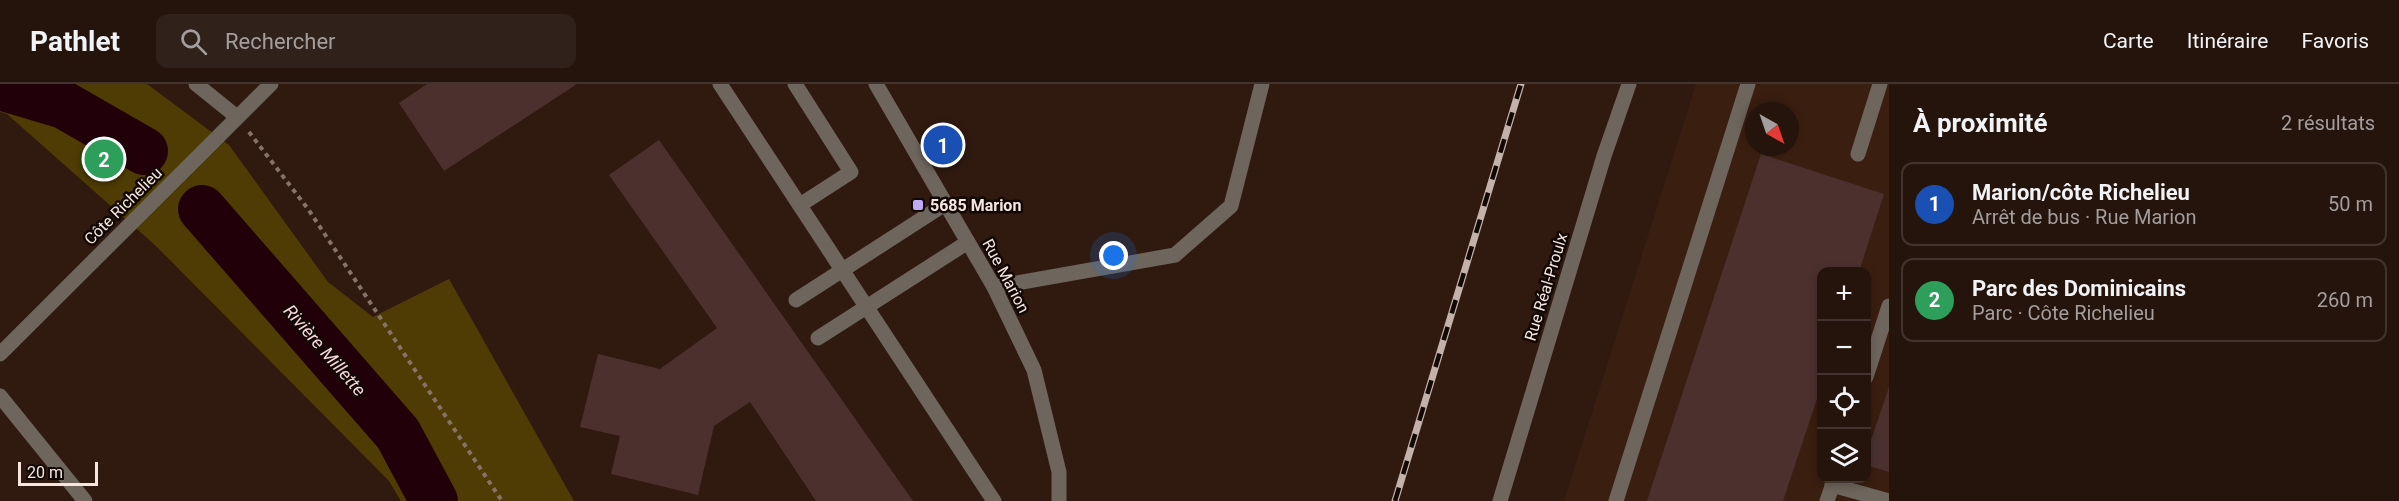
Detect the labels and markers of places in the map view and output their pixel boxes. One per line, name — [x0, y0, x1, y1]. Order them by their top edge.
pin: 1 — [924, 122, 962, 168]
pin: 2 — [84, 136, 124, 182]
place label: 5685 Marion — [930, 196, 1021, 215]
marker: 5685 Marion — [911, 198, 925, 212]

